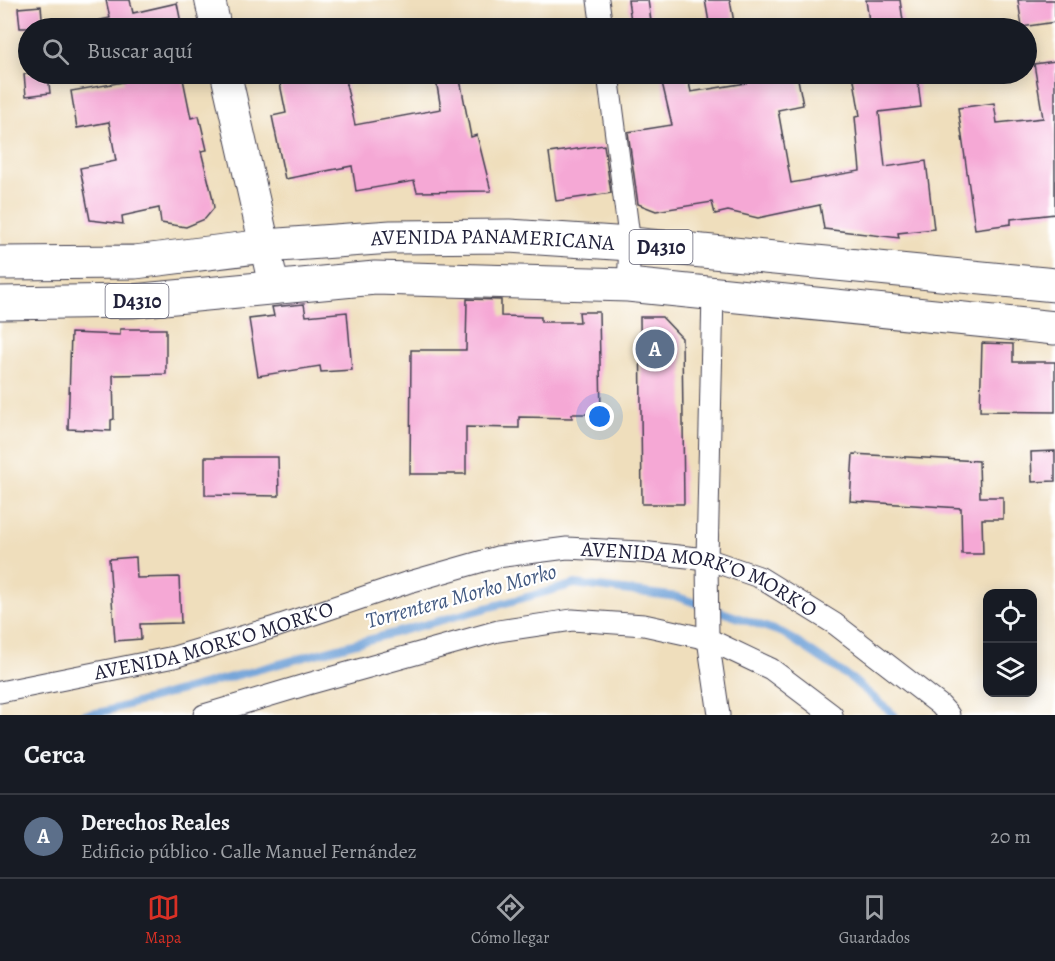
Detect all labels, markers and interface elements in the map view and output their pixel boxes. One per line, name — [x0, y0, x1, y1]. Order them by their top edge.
search box — [18, 18, 1037, 84]
icon: search — [39, 35, 72, 68]
text: Buscar aquí — [87, 36, 193, 66]
street label: AVENIDA PANAMERICANA — [369, 222, 616, 257]
road number: D4310 — [630, 230, 692, 264]
road number: D4310 — [106, 284, 168, 318]
pin: A — [636, 326, 674, 372]
your location — [585, 402, 614, 431]
street label: AVENIDA MORK'O MORK'O — [579, 535, 822, 624]
water label: Torrentera Morko Morko — [362, 556, 560, 636]
map controls — [983, 589, 1037, 697]
button: locate — [983, 589, 1037, 643]
street label: AVENIDA MORK'O MORK'O — [91, 594, 337, 687]
button: layers — [983, 643, 1037, 697]
text: Cerca — [24, 737, 86, 772]
text: Derechos Reales — [81, 808, 230, 838]
text: A — [37, 823, 50, 850]
text: 20 m — [990, 823, 1031, 850]
text: Edificio público · Calle Manuel Fernández — [81, 838, 417, 865]
tab: Mapa — [145, 891, 182, 949]
tab: Cómo llegar — [471, 891, 549, 949]
tab: Guardados — [839, 891, 910, 949]

